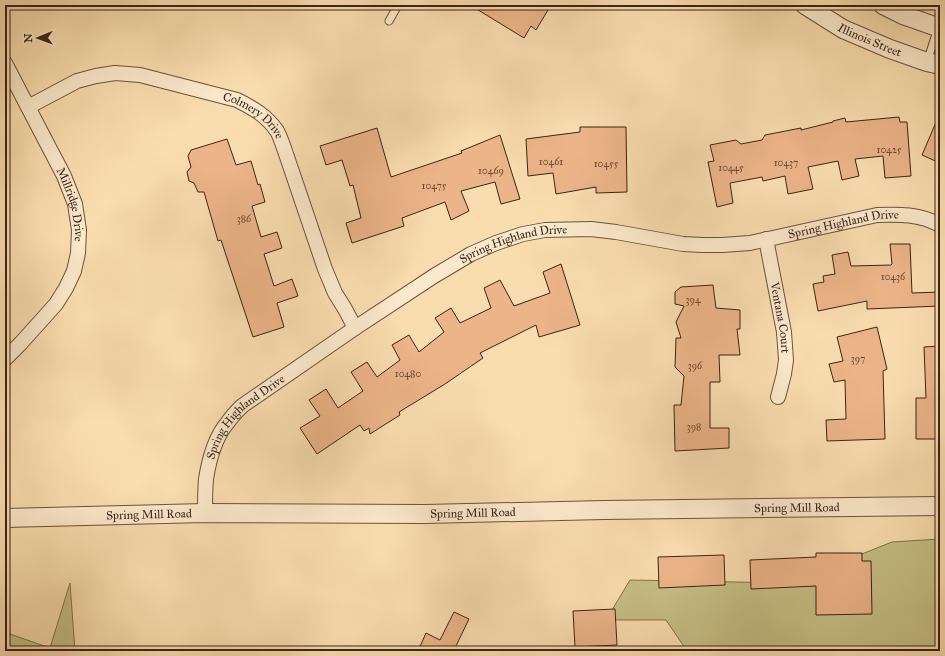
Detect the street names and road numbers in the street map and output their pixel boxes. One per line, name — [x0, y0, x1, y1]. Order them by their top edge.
street label: Illinois Street — [835, 21, 904, 60]
street label: Colmery Drive — [222, 90, 287, 141]
street label: Millridge Drive — [54, 165, 86, 242]
street label: Spring Highland Drive — [787, 207, 899, 241]
street label: Spring Highland Drive — [457, 222, 567, 266]
street label: Ventana Court — [767, 280, 793, 354]
street label: Spring Highland Drive — [203, 372, 287, 461]
street label: Spring Mill Road — [754, 500, 840, 516]
street label: Spring Mill Road — [430, 505, 516, 521]
street label: Spring Mill Road — [106, 506, 192, 523]

